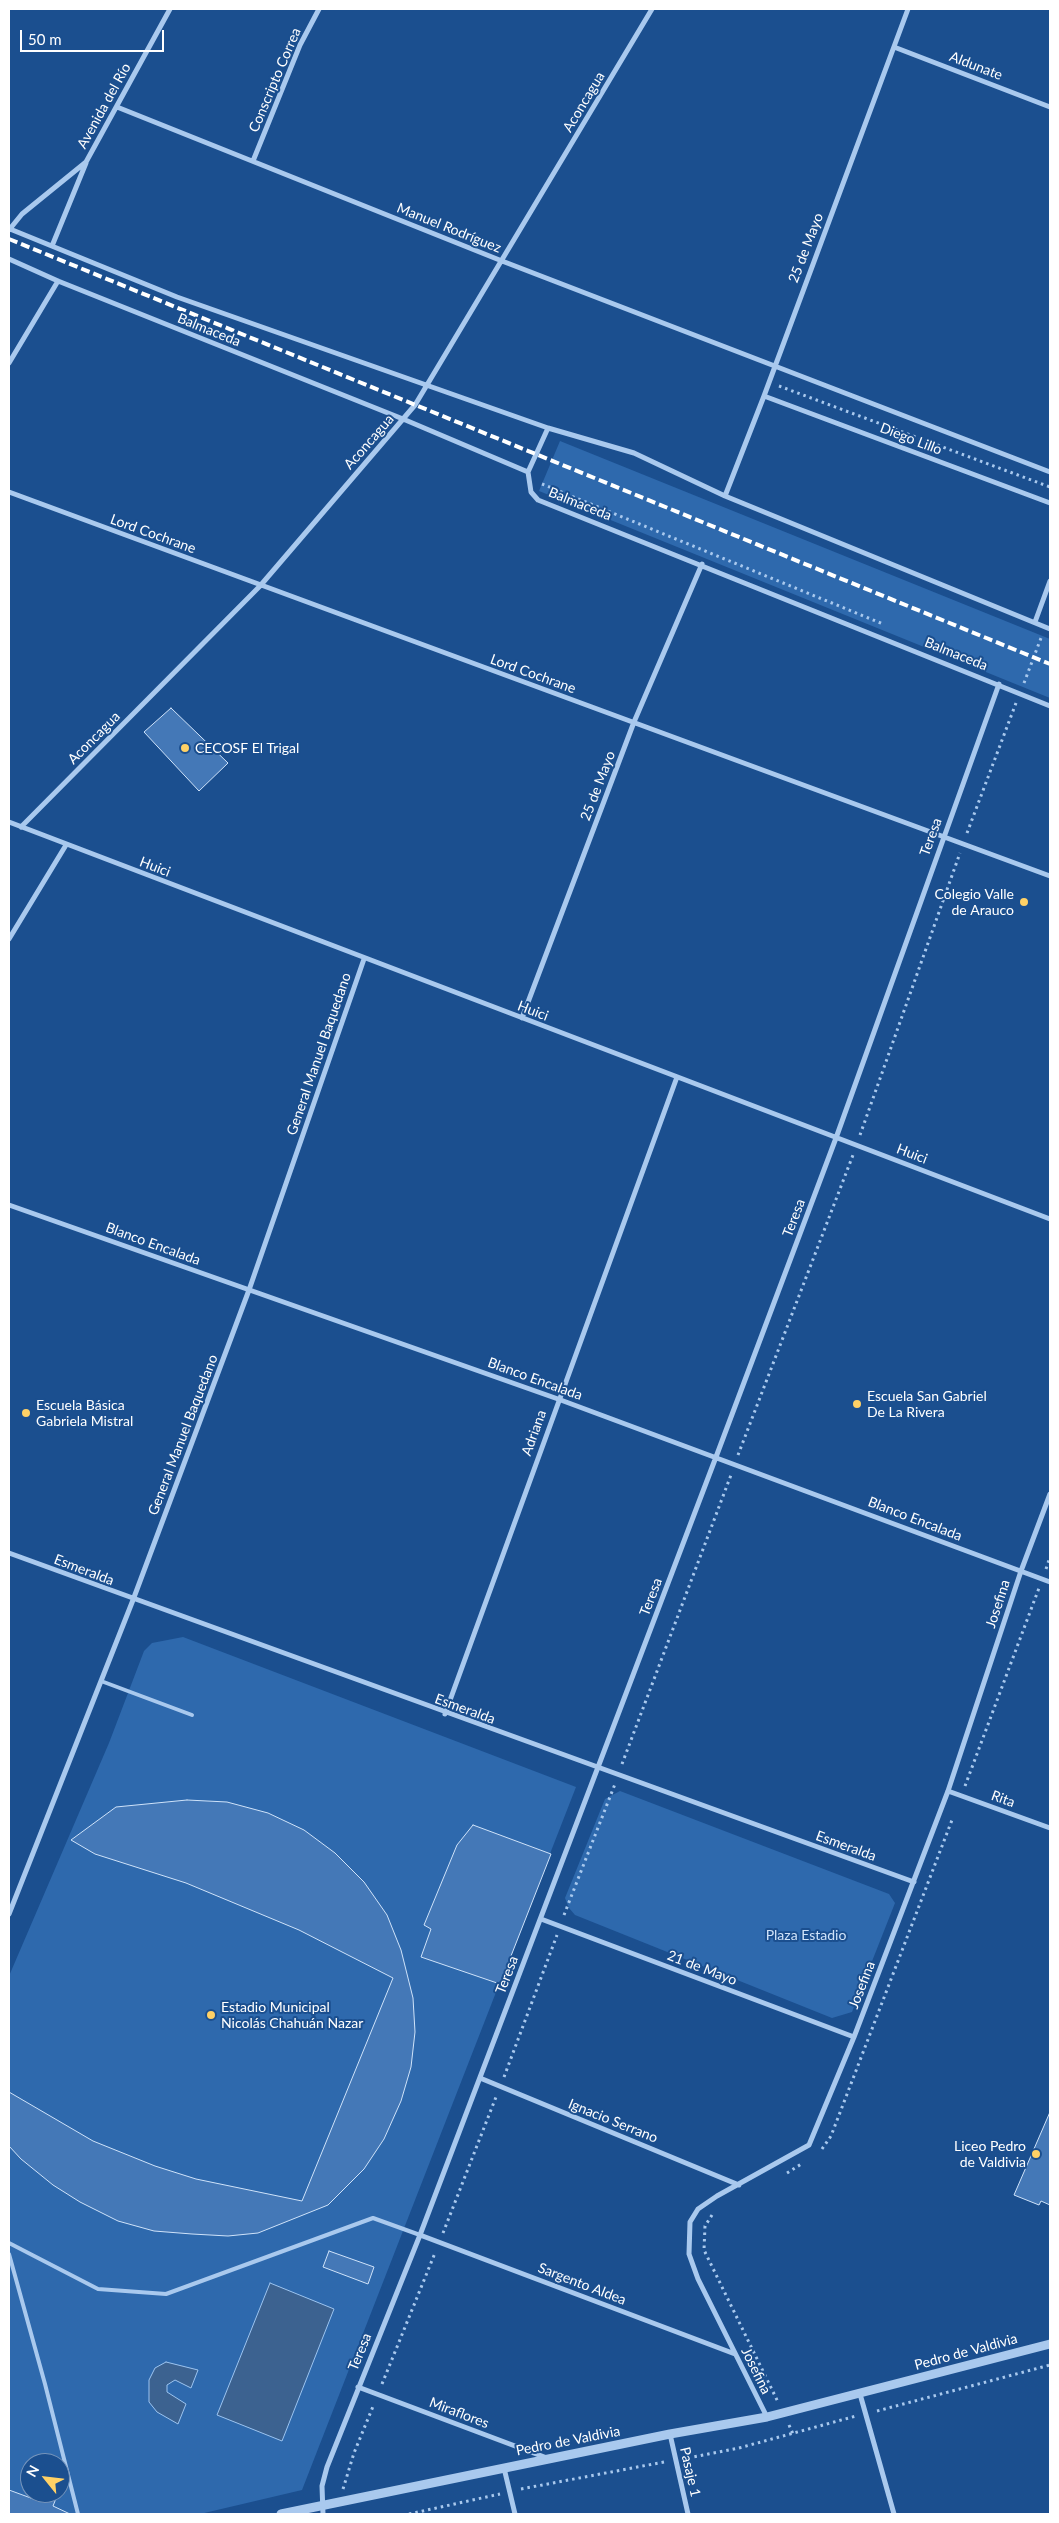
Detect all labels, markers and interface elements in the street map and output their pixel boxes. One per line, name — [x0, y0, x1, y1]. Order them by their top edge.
scale bar — [22, 20, 166, 52]
street label: Conscripto Correa — [245, 25, 305, 135]
text: 50 m — [28, 30, 62, 48]
street label: Aldunate — [947, 48, 1005, 84]
street label: Avenida del Río — [74, 60, 134, 152]
street label: Aconcagua — [559, 69, 609, 135]
street label: Manuel Rodríguez — [394, 199, 504, 257]
street label: 25 de Mayo — [785, 211, 827, 285]
street label: Balmaceda — [175, 310, 243, 350]
street label: Aconcagua — [341, 411, 397, 473]
street label: Diego Lillo — [878, 420, 944, 458]
street label: Balmaceda — [546, 484, 614, 524]
street label: Lord Cochrane — [108, 511, 198, 557]
street label: Balmaceda — [922, 634, 990, 674]
street label: Lord Cochrane — [488, 651, 578, 697]
street label: Aconcagua — [64, 708, 124, 768]
place label: CECOSF El Trigal — [195, 740, 299, 756]
marker: CECOSF El Trigal — [179, 742, 191, 754]
street label: 25 de Mayo — [577, 749, 619, 823]
street label: Teresa — [916, 816, 946, 858]
street label: Huici — [137, 853, 173, 881]
place label: Colegio Valle de Arauco — [935, 886, 1014, 919]
marker: Colegio Valle de Arauco — [1018, 896, 1030, 908]
street label: General Manuel Baquedano — [283, 971, 355, 1137]
street label: Huici — [515, 997, 551, 1025]
street label: Huici — [894, 1140, 930, 1168]
street label: Teresa — [779, 1197, 809, 1239]
street label: Blanco Encalada — [103, 1219, 203, 1269]
street label: General Manuel Baquedano — [145, 1352, 221, 1518]
street label: Blanco Encalada — [485, 1354, 585, 1404]
place label: Escuela San Gabriel De La Rivera — [867, 1388, 987, 1420]
place label: Escuela Básica Gabriela Mistral — [36, 1397, 133, 1430]
marker: Escuela San Gabriel De La Rivera — [851, 1398, 863, 1410]
marker: Escuela Básica Gabriela Mistral — [20, 1407, 32, 1419]
street label: Adriana — [518, 1408, 550, 1458]
street label: Blanco Encalada — [866, 1493, 964, 1545]
street label: Esmeralda — [52, 1551, 116, 1589]
street label: Teresa — [636, 1576, 666, 1618]
street label: Josefina — [982, 1578, 1014, 1630]
street label: Esmeralda — [433, 1690, 497, 1728]
street label: Rita — [989, 1787, 1017, 1811]
street label: Esmeralda — [814, 1827, 878, 1865]
park label: Plaza Estadio — [766, 1927, 846, 1943]
street label: 21 de Mayo — [665, 1947, 739, 1989]
street label: Teresa — [492, 1954, 522, 1996]
street label: Josefina — [845, 1959, 879, 2011]
place label: Estadio Municipal Nicolás Chahuán Nazar — [221, 1999, 363, 2031]
marker: Estadio Municipal Nicolás Chahuán Nazar — [205, 2009, 217, 2021]
street label: Ignacio Serrano — [566, 2095, 660, 2147]
place label: Liceo Pedro de Valdivia — [954, 2138, 1026, 2170]
marker: Liceo Pedro de Valdivia — [1030, 2148, 1042, 2160]
street label: Sargento Aldea — [536, 2259, 628, 2309]
street label: Pedro de Valdivia — [913, 2330, 1019, 2374]
street label: Teresa — [345, 2331, 375, 2373]
street label: Josefina — [738, 2345, 774, 2397]
street label: Miraflores — [427, 2394, 491, 2432]
street label: Pedro de Valdivia — [514, 2423, 622, 2459]
street label: Pasaje 1 — [676, 2445, 704, 2499]
north arrow — [20, 2453, 70, 2503]
text: N — [22, 2462, 42, 2480]

